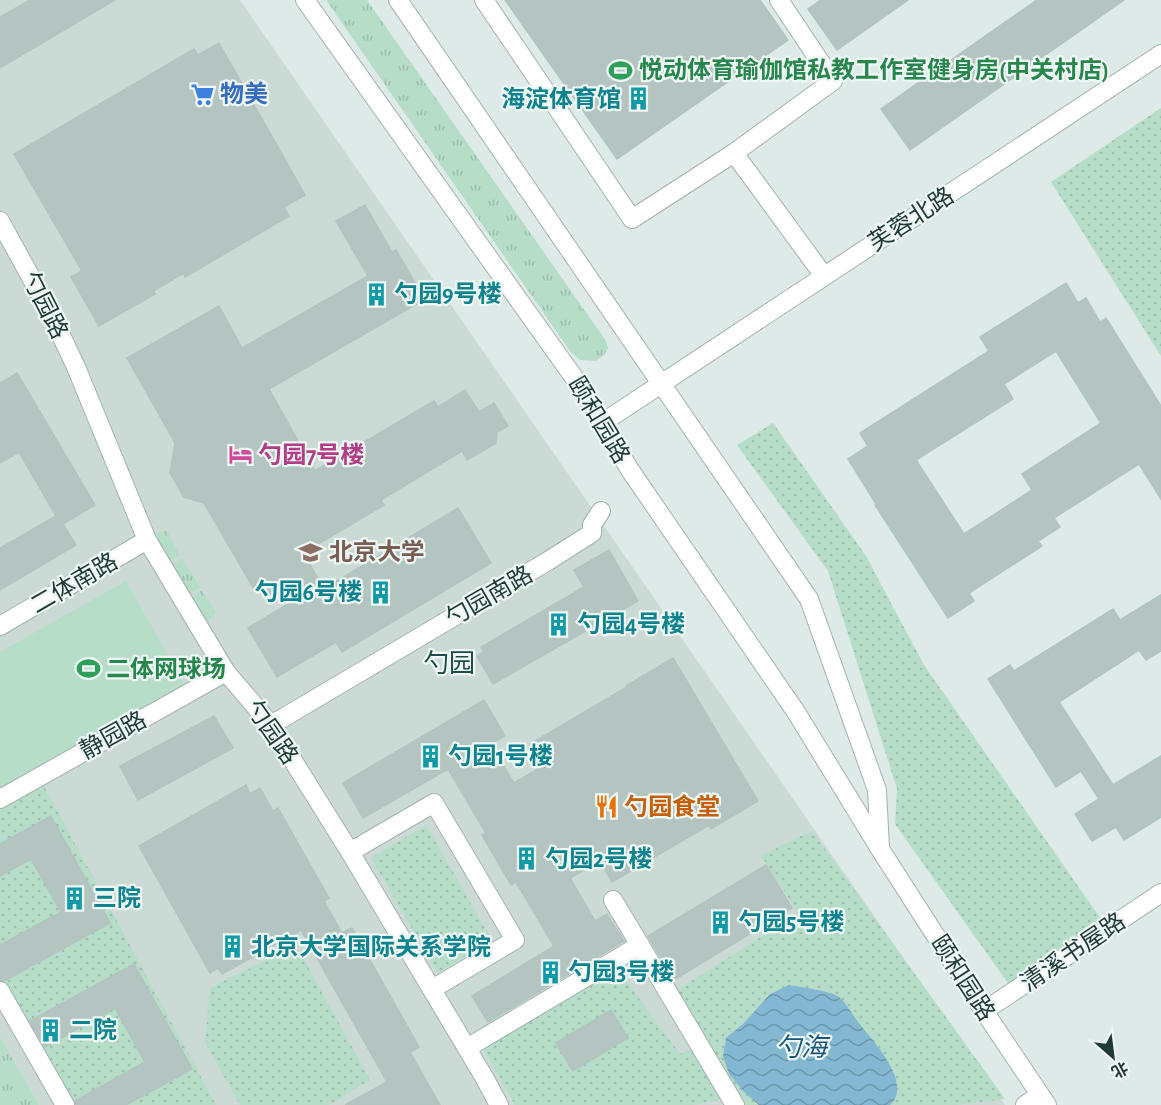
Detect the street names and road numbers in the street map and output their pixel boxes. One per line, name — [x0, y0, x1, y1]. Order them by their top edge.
street label: 芙蓉北路 — [864, 182, 958, 256]
street label: 勺园路 — [17, 267, 73, 343]
street label: 颐和园路 — [563, 372, 635, 468]
street label: 二体南路 — [26, 548, 122, 618]
street label: 勺园南路 — [441, 561, 537, 631]
street label: 勺园路 — [241, 695, 303, 769]
street label: 静园路 — [75, 706, 151, 764]
street label: 清溪书屋路 — [1016, 908, 1130, 996]
street label: 颐和园路 — [926, 931, 1000, 1025]

